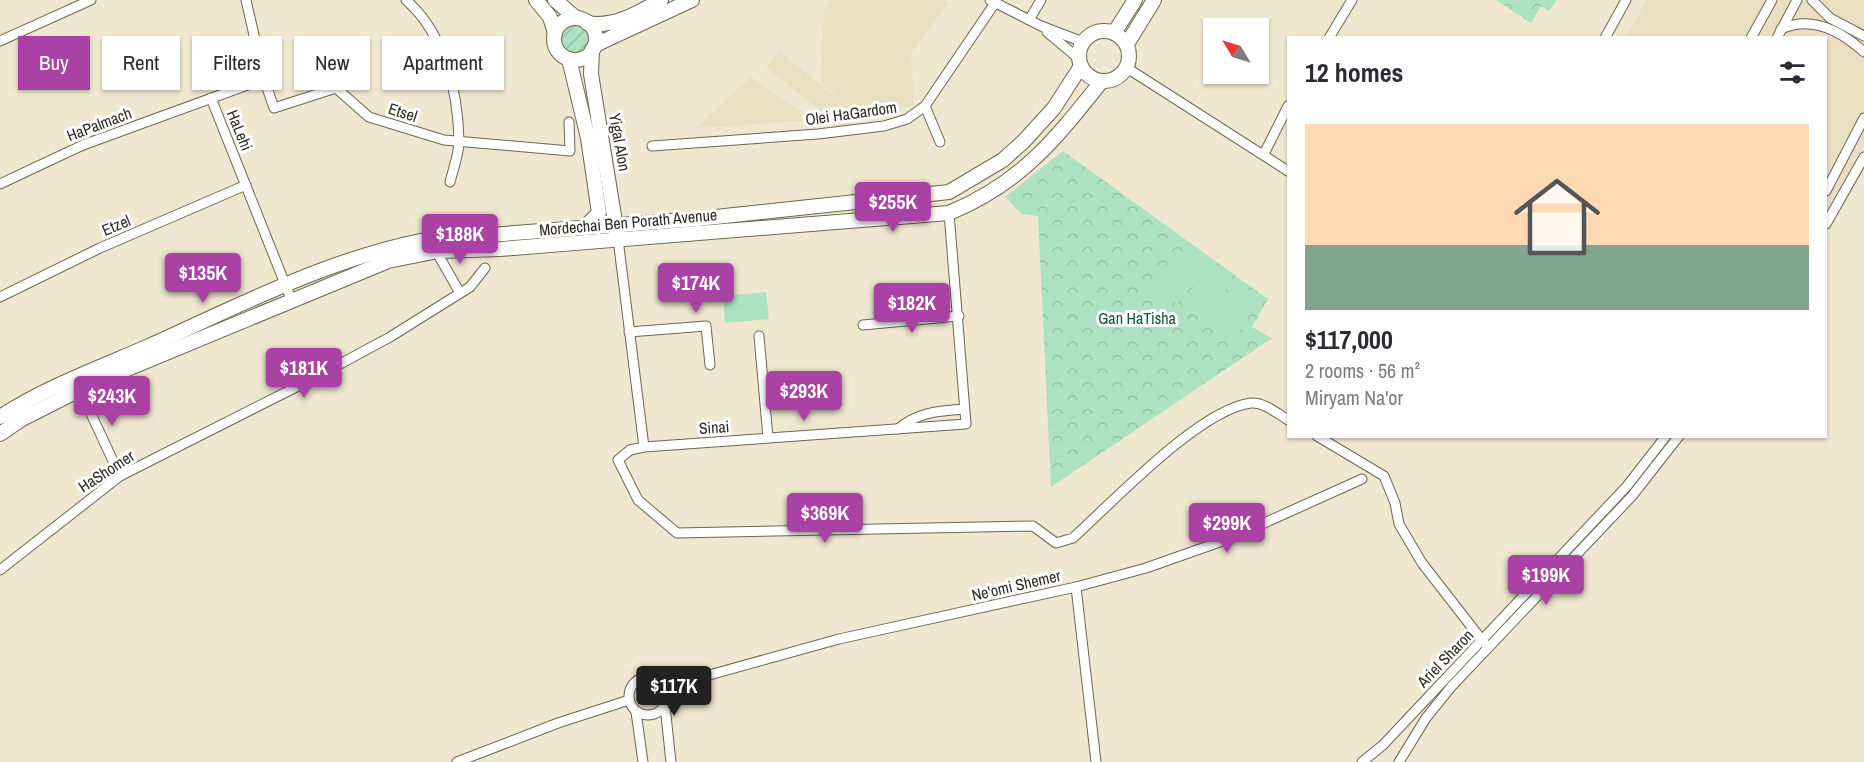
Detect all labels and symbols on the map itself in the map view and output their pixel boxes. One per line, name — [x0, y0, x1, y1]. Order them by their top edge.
north arrow — [1203, 18, 1269, 84]
street label: Olei HaGardom — [804, 96, 898, 130]
street label: Etsel — [386, 97, 420, 127]
street label: HaPalmach — [63, 102, 135, 146]
street label: HaLehi — [222, 106, 258, 154]
street label: Yigal Alon — [604, 111, 636, 173]
pin: $255K — [851, 182, 935, 233]
street label: Mordechai Ben Porath Avenue — [538, 203, 718, 241]
street label: Etzel — [98, 209, 134, 241]
pin: $188K — [418, 214, 502, 265]
pin: $135K — [161, 253, 245, 304]
pin: $174K — [654, 263, 738, 314]
pin: $182K — [870, 283, 954, 334]
park label: Gan HaTisha — [1098, 307, 1177, 329]
pin: $181K — [262, 348, 346, 399]
pin: $293K — [762, 371, 846, 422]
pin: $243K — [70, 376, 154, 427]
street label: Sinai — [698, 415, 730, 439]
street label: HaShomer — [74, 444, 139, 497]
pin: $369K — [783, 493, 867, 544]
pin: $299K — [1185, 503, 1269, 554]
pin: $199K — [1504, 555, 1588, 606]
street label: Ne'omi Shemer — [969, 564, 1063, 606]
street label: Ariel Sharon — [1411, 624, 1478, 693]
pin: $117K — [632, 666, 716, 717]

